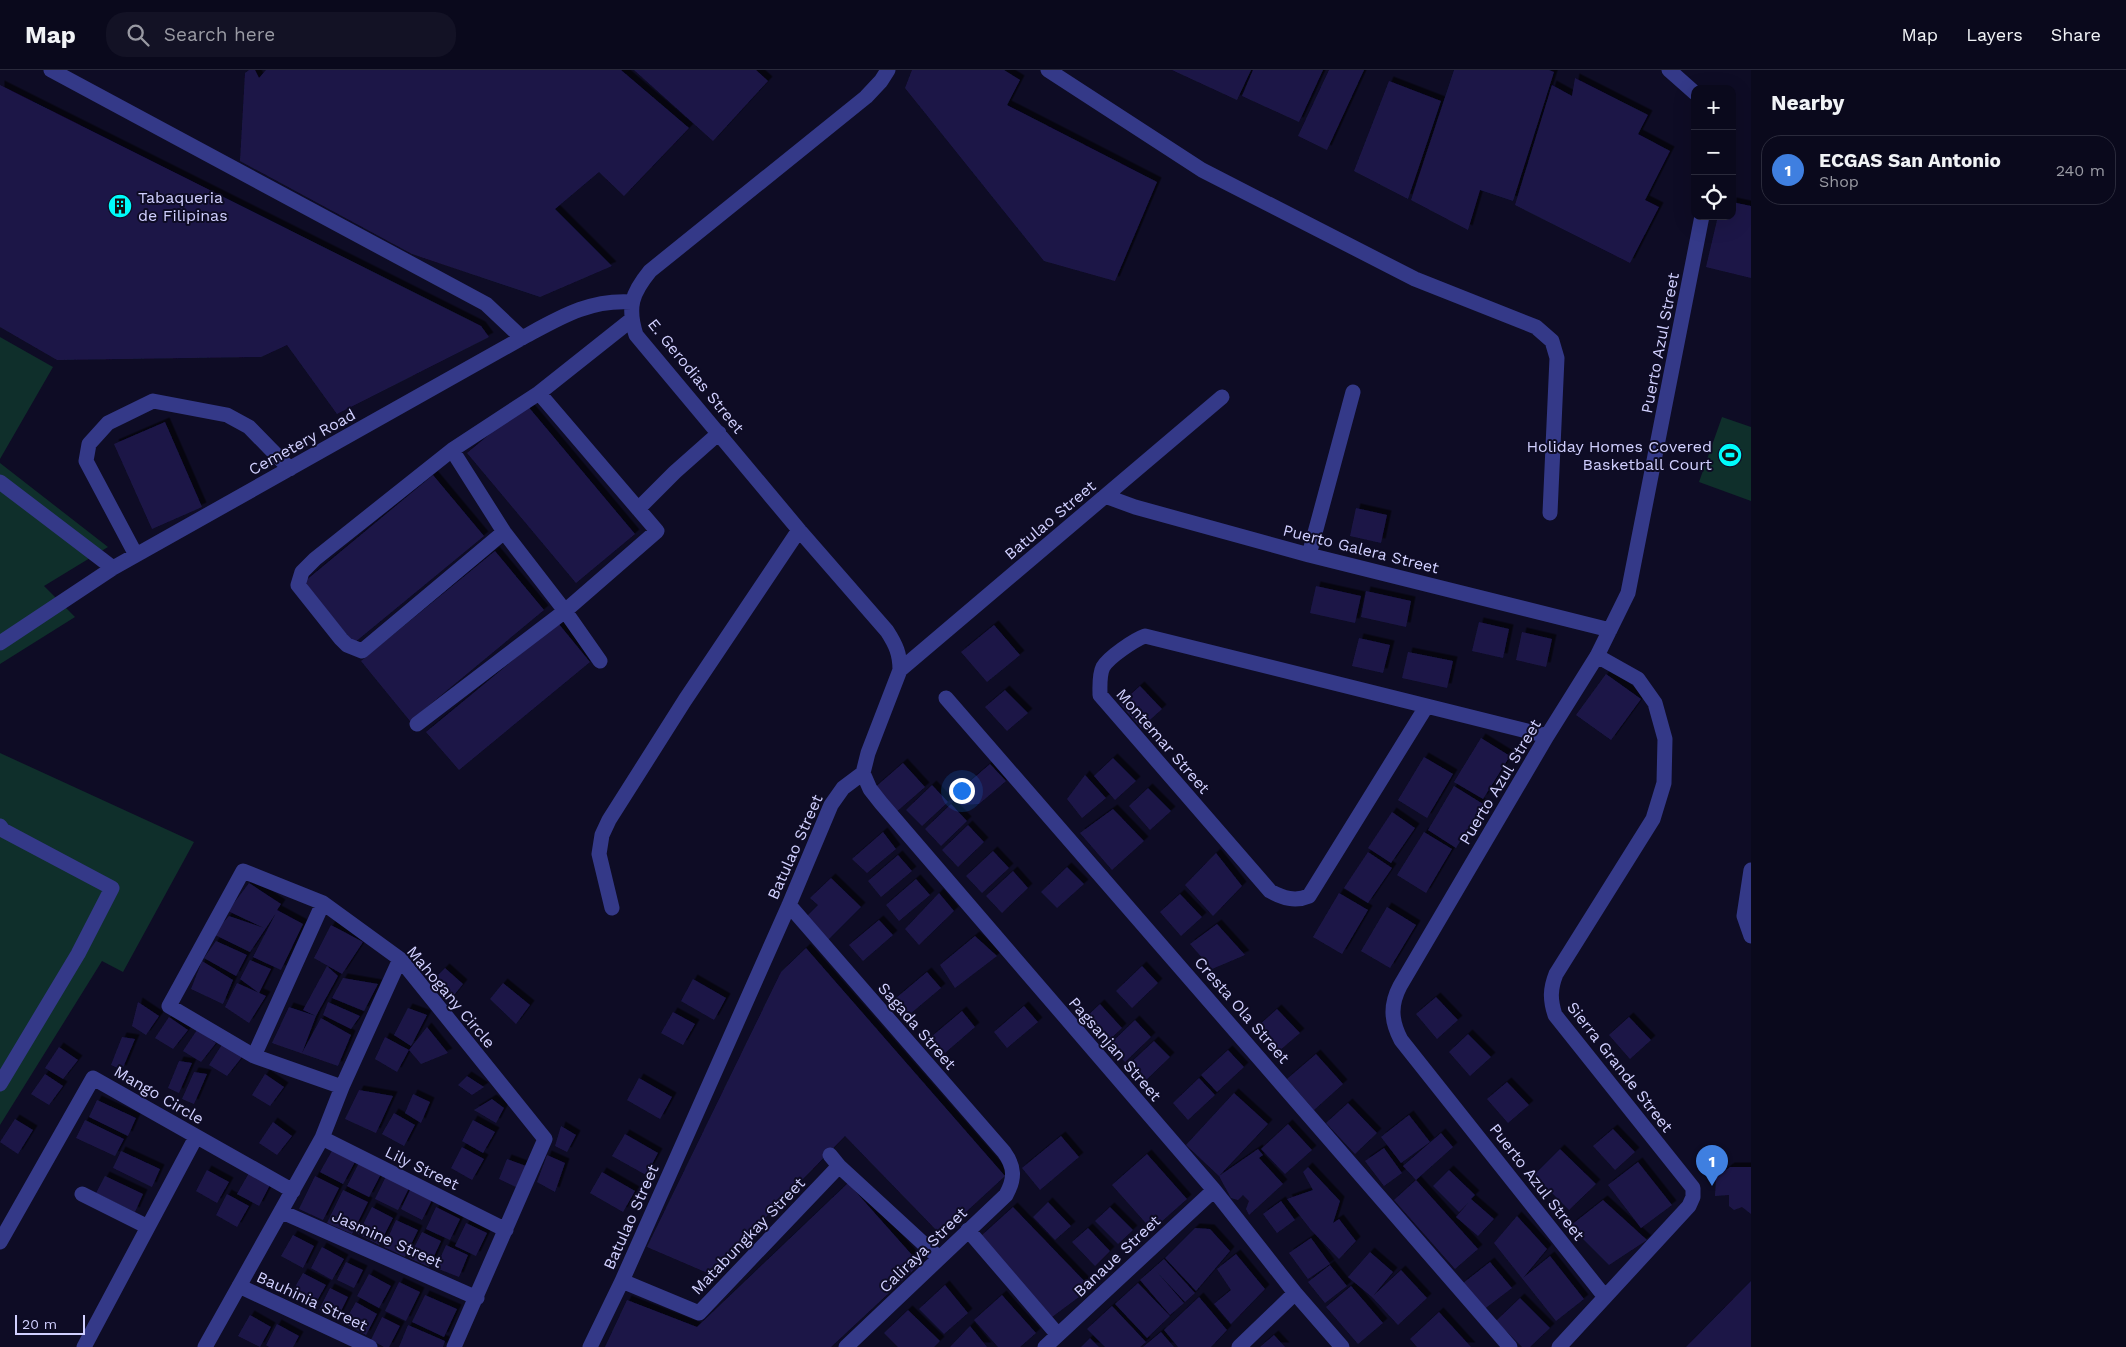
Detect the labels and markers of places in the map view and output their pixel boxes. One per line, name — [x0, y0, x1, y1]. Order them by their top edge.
place label: Tabaqueria de Filipinas — [138, 188, 228, 225]
building icon: Tabaqueria de Filipinas — [107, 193, 133, 219]
place label: Holiday Homes Covered Basketball Court — [1526, 437, 1712, 474]
sports icon: Holiday Homes Covered Basketball Court — [1717, 442, 1743, 468]
pin: 1 — [1696, 1145, 1728, 1186]

